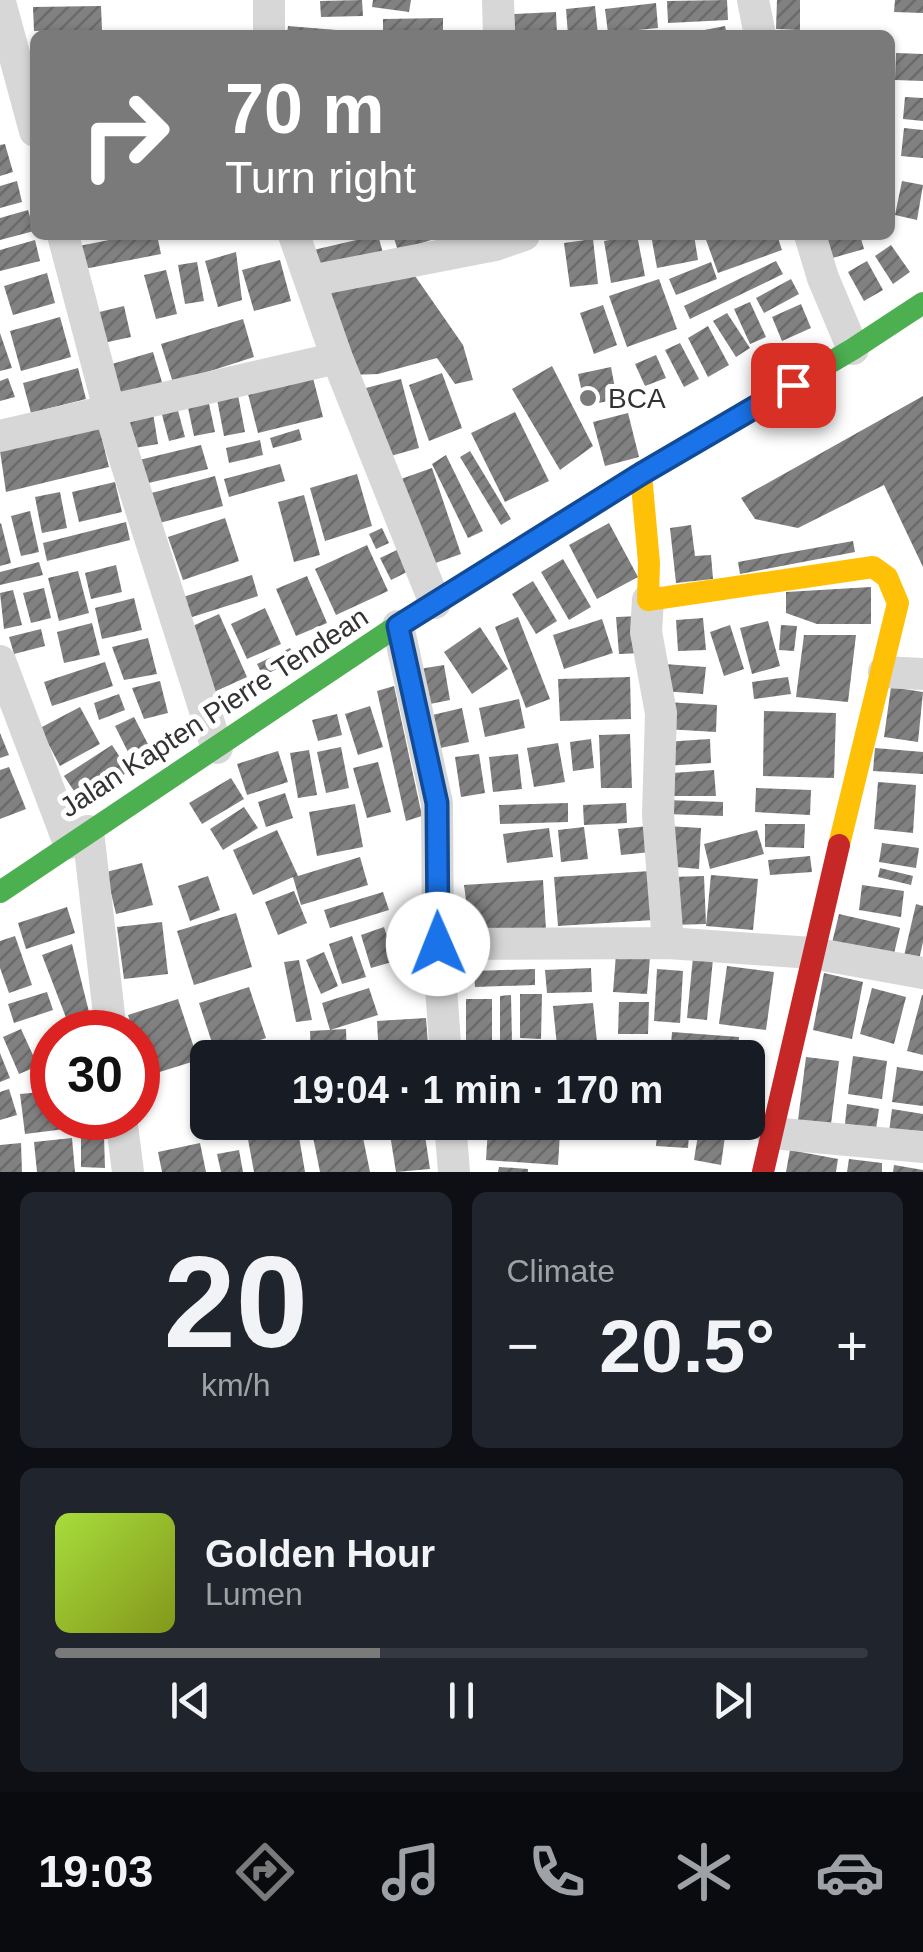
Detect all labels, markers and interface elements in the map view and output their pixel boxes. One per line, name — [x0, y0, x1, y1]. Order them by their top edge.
icon: right — [60, 70, 190, 200]
text: 70 m — [225, 70, 385, 148]
text: Turn right — [225, 152, 416, 203]
pin — [751, 343, 836, 428]
icon: arrive — [766, 358, 821, 413]
place label: BCA — [608, 383, 666, 414]
marker: BCA — [577, 387, 599, 409]
street label: Jalan Kapten Pierre Tendean — [54, 601, 374, 823]
position arrow — [386, 892, 490, 996]
speed limit sign: 30 — [30, 1010, 160, 1140]
text: 19:04 · 1 min · 170 m — [292, 1069, 663, 1111]
text: 20 — [163, 1229, 308, 1375]
text: Climate — [507, 1253, 615, 1289]
text: 20.5° — [599, 1304, 775, 1388]
text: − — [507, 1315, 539, 1377]
text: + — [836, 1315, 868, 1377]
text: km/h — [201, 1367, 270, 1403]
text: Golden Hour — [205, 1533, 435, 1575]
text: Lumen — [205, 1576, 303, 1612]
icon: previous — [163, 1673, 218, 1728]
icon: pause — [434, 1673, 489, 1728]
icon: next — [705, 1673, 760, 1728]
icon: directions — [230, 1837, 300, 1907]
icon: music — [376, 1837, 446, 1907]
icon: phone — [522, 1837, 592, 1907]
icon: climate — [669, 1837, 739, 1907]
icon: car — [815, 1837, 885, 1907]
text: 19:03 — [38, 1846, 153, 1897]

